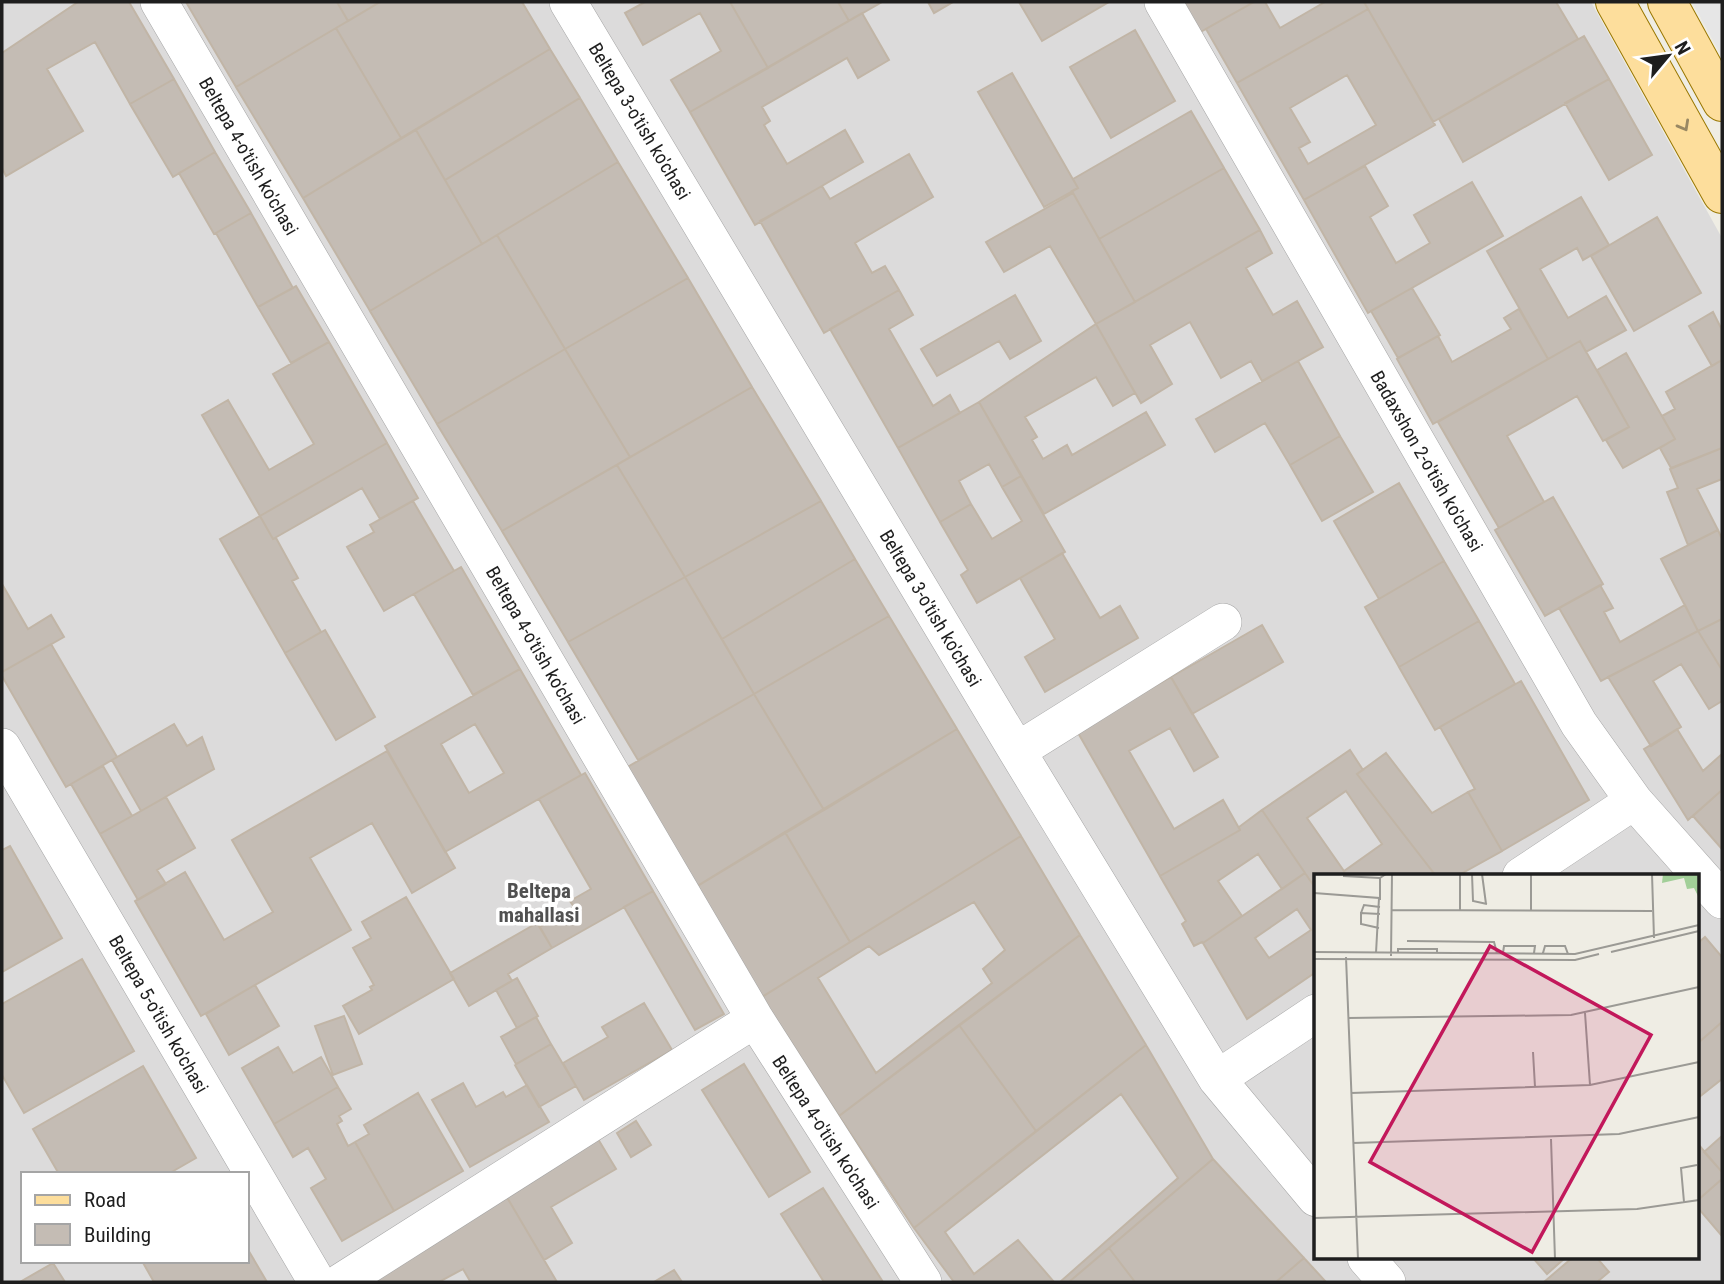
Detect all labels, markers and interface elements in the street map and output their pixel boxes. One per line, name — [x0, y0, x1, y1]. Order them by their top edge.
north arrow — [1633, 21, 1703, 91]
text: N — [1670, 37, 1695, 59]
street label: Beltepa 3-o'tish ko'chasi — [584, 39, 695, 204]
street label: Beltepa 4-o'tish ko'chasi — [194, 73, 303, 239]
one-way arrow — [1676, 118, 1689, 131]
street label: Badaxshon 2-o'tish ko'chasi — [1365, 367, 1488, 556]
street label: Beltepa 3-o'tish ko'chasi — [875, 526, 986, 691]
street label: Beltepa 4-o'tish ko'chasi — [481, 562, 590, 728]
inset map — [1314, 874, 1700, 1260]
district label: Beltepa mahallasi — [498, 879, 580, 927]
street label: Beltepa 5-o'tish ko'chasi — [104, 931, 213, 1097]
street label: Beltepa 4-o'tish ko'chasi — [767, 1051, 884, 1213]
legend — [21, 1172, 248, 1263]
text: Road — [84, 1188, 126, 1212]
text: Building — [84, 1223, 151, 1247]

